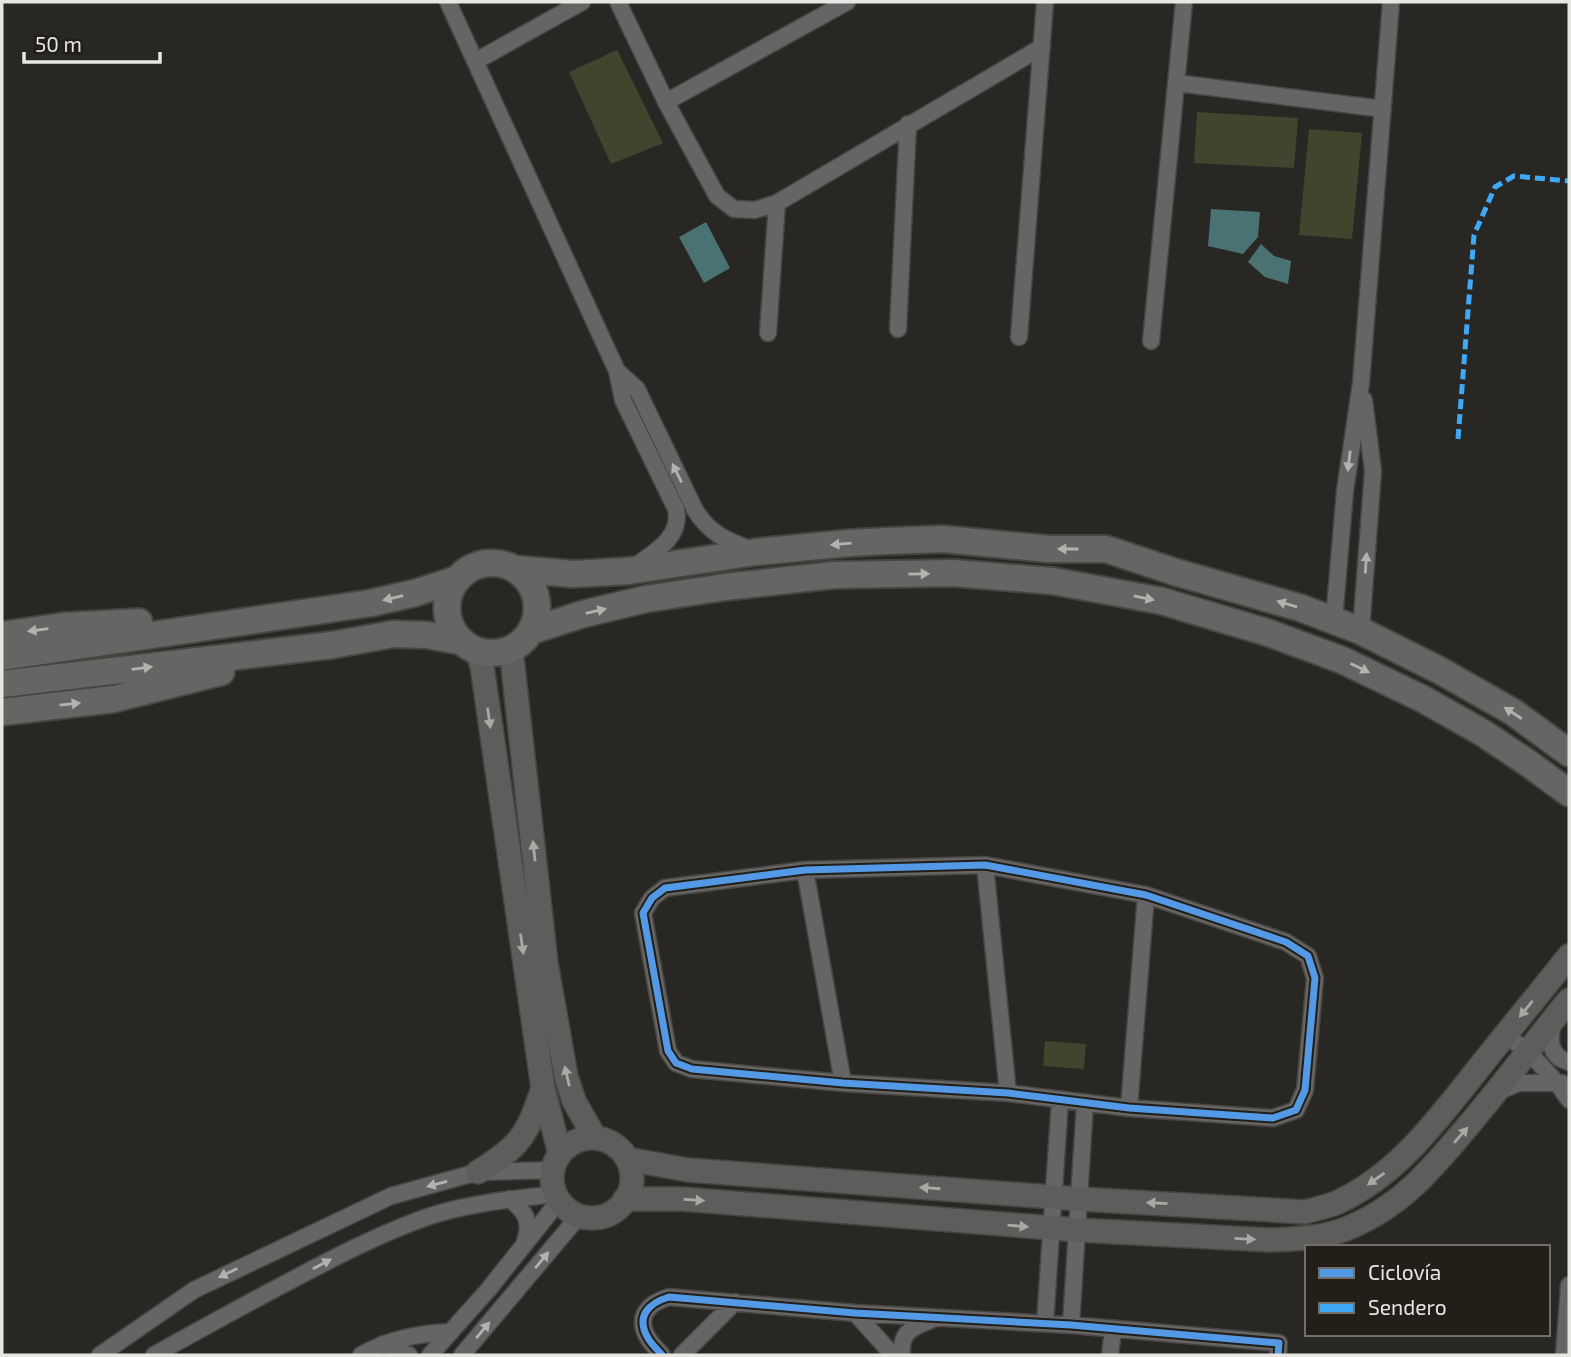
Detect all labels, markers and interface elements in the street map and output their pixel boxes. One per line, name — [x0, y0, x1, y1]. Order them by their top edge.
scale bar — [24, 21, 161, 65]
text: 50 m — [35, 31, 82, 56]
one-way arrow — [1343, 450, 1354, 472]
one-way arrow — [672, 463, 683, 483]
one-way arrow — [830, 538, 852, 549]
one-way arrow — [1057, 543, 1079, 555]
one-way arrow — [1361, 552, 1372, 574]
one-way arrow — [908, 568, 930, 579]
one-way arrow — [1133, 592, 1155, 603]
one-way arrow — [382, 593, 404, 604]
one-way arrow — [1276, 598, 1298, 609]
one-way arrow — [585, 605, 607, 616]
one-way arrow — [27, 624, 49, 635]
one-way arrow — [132, 662, 154, 673]
one-way arrow — [1350, 663, 1370, 674]
one-way arrow — [59, 699, 81, 710]
one-way arrow — [1504, 707, 1523, 720]
one-way arrow — [484, 708, 495, 730]
one-way arrow — [528, 840, 539, 862]
one-way arrow — [516, 933, 527, 955]
one-way arrow — [1519, 1000, 1534, 1018]
one-way arrow — [561, 1065, 572, 1087]
one-way arrow — [1453, 1127, 1468, 1144]
one-way arrow — [1367, 1172, 1385, 1186]
one-way arrow — [426, 1179, 447, 1189]
one-way arrow — [919, 1182, 941, 1193]
one-way arrow — [683, 1195, 705, 1206]
one-way arrow — [1146, 1198, 1168, 1209]
one-way arrow — [1007, 1221, 1029, 1232]
one-way arrow — [1234, 1234, 1256, 1245]
legend — [1305, 1245, 1550, 1336]
one-way arrow — [534, 1251, 549, 1269]
one-way arrow — [312, 1258, 332, 1270]
text: Ciclovía — [1368, 1259, 1441, 1284]
one-way arrow — [218, 1267, 238, 1279]
text: Sendero — [1368, 1294, 1447, 1319]
one-way arrow — [475, 1321, 490, 1338]

